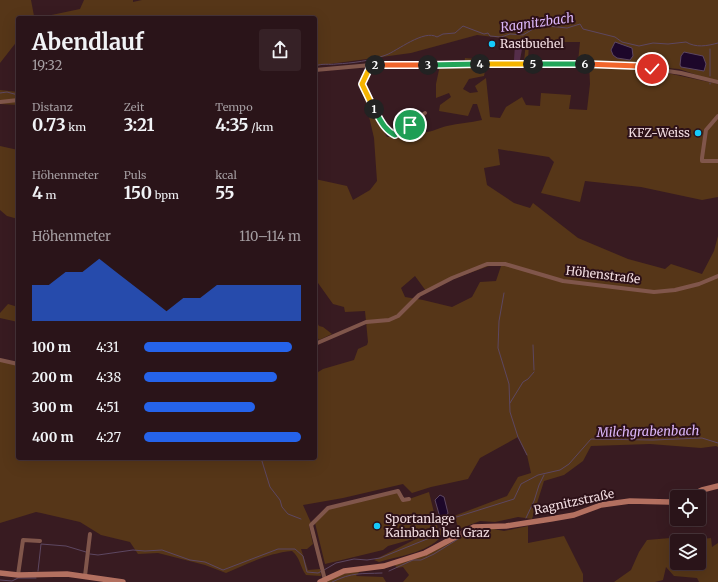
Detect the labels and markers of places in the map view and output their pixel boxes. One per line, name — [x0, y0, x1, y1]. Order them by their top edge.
place label: Rastbuehel — [500, 36, 564, 51]
marker: Rastbuehel — [487, 39, 497, 49]
pin — [635, 52, 669, 86]
pin: 4 — [470, 54, 490, 74]
pin: 5 — [523, 54, 543, 74]
pin: 6 — [575, 54, 595, 74]
pin: 2 — [365, 55, 385, 75]
pin: 3 — [418, 55, 438, 75]
pin: 1 — [364, 99, 384, 119]
pin — [393, 108, 427, 142]
place label: KFZ-Weiss — [628, 125, 690, 140]
marker: KFZ-Weiss — [693, 128, 703, 138]
place label: Sportanlage Kainbach bei Graz — [385, 511, 490, 540]
marker: Sportanlage Kainbach bei Graz — [372, 521, 382, 531]

